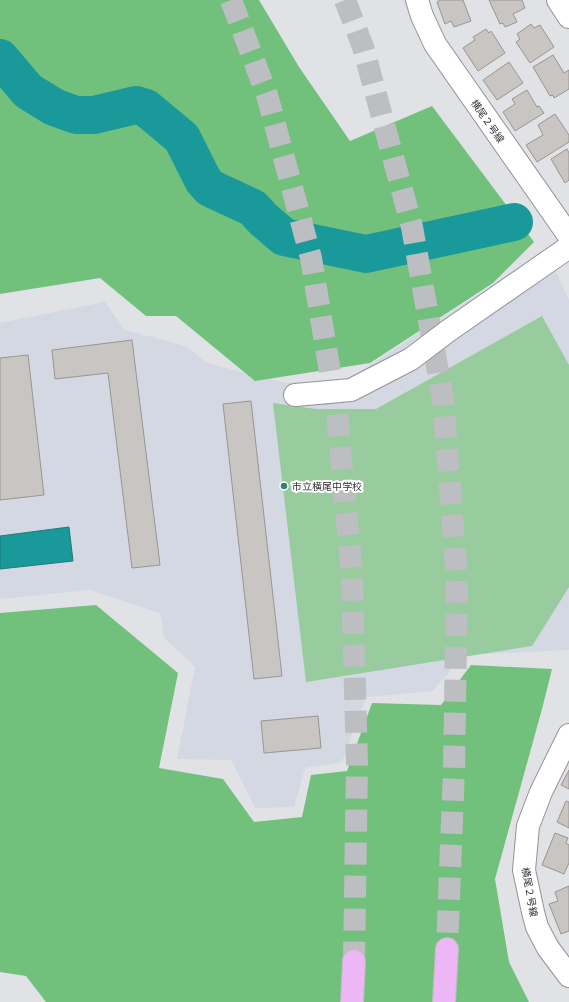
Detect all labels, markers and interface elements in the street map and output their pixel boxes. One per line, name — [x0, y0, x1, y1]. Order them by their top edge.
street label: 横尾２号線 — [468, 98, 506, 145]
marker: 市立横尾中学校 — [279, 481, 289, 491]
place label: 市立横尾中学校 — [292, 481, 362, 493]
street label: 横尾２号線 — [519, 867, 539, 918]

